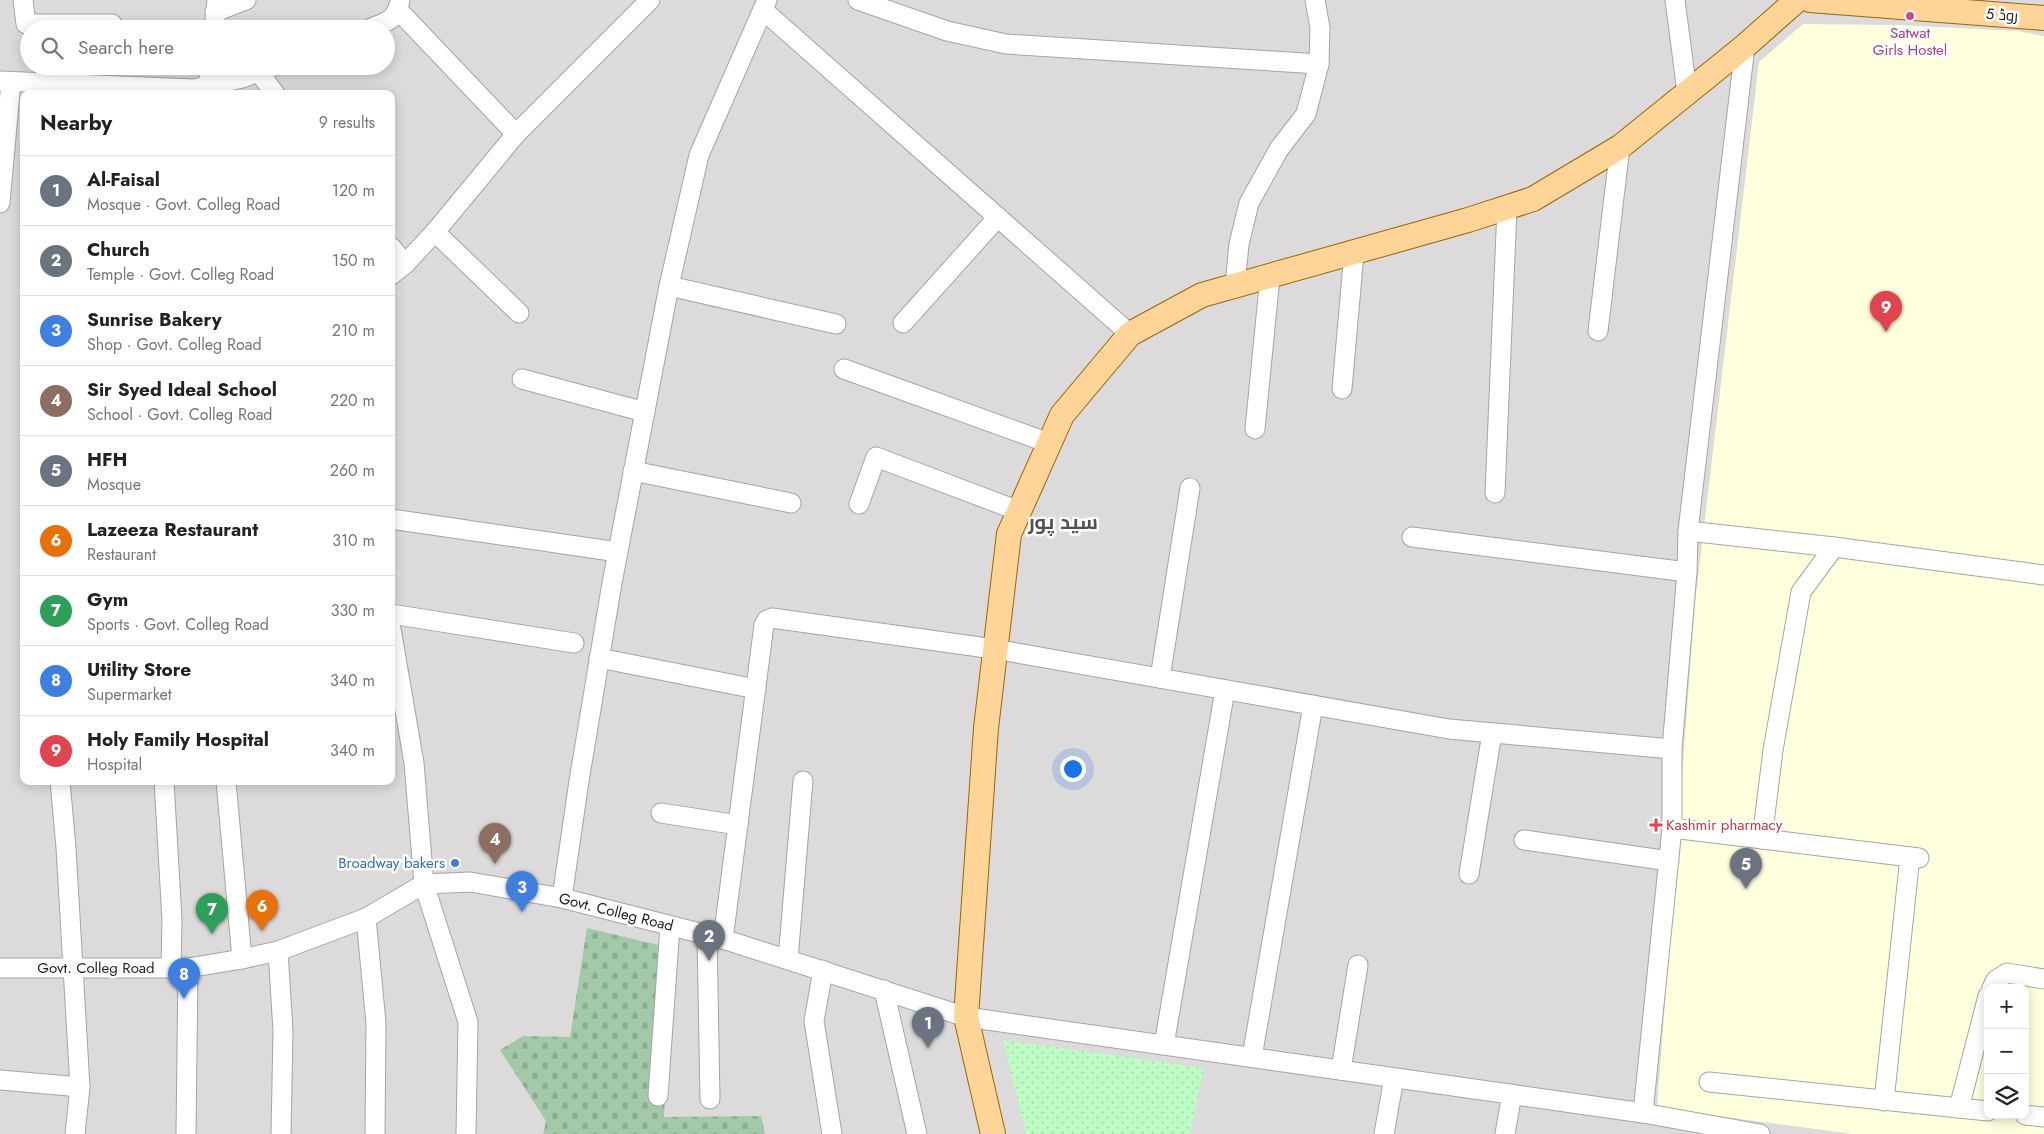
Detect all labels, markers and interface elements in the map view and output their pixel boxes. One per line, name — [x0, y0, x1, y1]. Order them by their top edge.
street label: روڈ 5 — [1985, 3, 2019, 27]
marker: Satwat Girls Hostel — [1904, 10, 1916, 22]
search box — [20, 20, 395, 75]
place label: Satwat Girls Hostel — [1873, 22, 1947, 61]
icon: search — [38, 34, 66, 62]
text: Search here — [78, 34, 174, 61]
text: Nearby — [40, 108, 112, 138]
text: 9 results — [319, 111, 375, 134]
text: Al-Faisal — [87, 166, 160, 193]
text: 1 — [52, 179, 60, 202]
text: 120 m — [332, 179, 375, 202]
text: Mosque · Govt. Colleg Road — [87, 193, 280, 216]
text: Church — [87, 236, 150, 263]
text: 2 — [51, 249, 61, 272]
text: 150 m — [332, 249, 375, 272]
text: Temple · Govt. Colleg Road — [87, 263, 274, 286]
pin: 9 — [1870, 291, 1902, 332]
text: Sunrise Bakery — [87, 306, 222, 333]
text: 3 — [51, 319, 61, 342]
text: 210 m — [332, 319, 375, 342]
text: Shop · Govt. Colleg Road — [87, 333, 262, 356]
text: Sir Syed Ideal School — [87, 376, 277, 403]
text: 4 — [50, 389, 62, 412]
text: 220 m — [330, 389, 375, 412]
text: School · Govt. Colleg Road — [87, 403, 272, 426]
text: HFH — [87, 446, 127, 473]
text: 5 — [51, 459, 61, 482]
text: 260 m — [330, 459, 375, 482]
text: Mosque — [87, 473, 141, 496]
district label: سید پور — [1027, 508, 1098, 537]
text: Lazeeza Restaurant — [87, 516, 258, 543]
text: 6 — [51, 529, 61, 552]
text: 310 m — [332, 529, 375, 552]
text: Restaurant — [87, 543, 156, 566]
text: Gym — [87, 586, 128, 613]
text: 7 — [51, 599, 61, 622]
text: 330 m — [331, 599, 375, 622]
text: Sports · Govt. Colleg Road — [87, 613, 269, 636]
text: Utility Store — [87, 656, 191, 683]
text: 8 — [51, 669, 61, 692]
text: 340 m — [330, 669, 375, 692]
text: Supermarket — [87, 683, 172, 706]
text: Holy Family Hospital — [87, 726, 269, 753]
text: 9 — [51, 739, 61, 762]
text: 340 m — [330, 739, 375, 762]
text: Hospital — [87, 753, 142, 776]
your location — [1060, 756, 1086, 782]
place label: Kashmir pharmacy — [1666, 814, 1783, 836]
marker: Kashmir pharmacy — [1650, 819, 1662, 831]
pin: 4 — [479, 823, 511, 864]
pin: 5 — [1730, 848, 1762, 889]
place label: Broadway bakers — [338, 852, 445, 874]
marker: Broadway bakers — [449, 857, 461, 869]
pin: 3 — [506, 871, 538, 912]
street label: Govt. Colleg Road — [556, 887, 676, 937]
pin: 6 — [246, 890, 278, 931]
pin: 7 — [196, 893, 228, 934]
pin: 2 — [693, 920, 725, 961]
street label: Govt. Colleg Road — [37, 957, 155, 979]
pin: 8 — [168, 958, 200, 999]
map controls — [1984, 984, 2029, 1119]
button: + — [1984, 984, 2029, 1029]
pin: 1 — [912, 1007, 944, 1048]
button: − — [1984, 1029, 2029, 1074]
button: layers — [1984, 1074, 2029, 1119]

